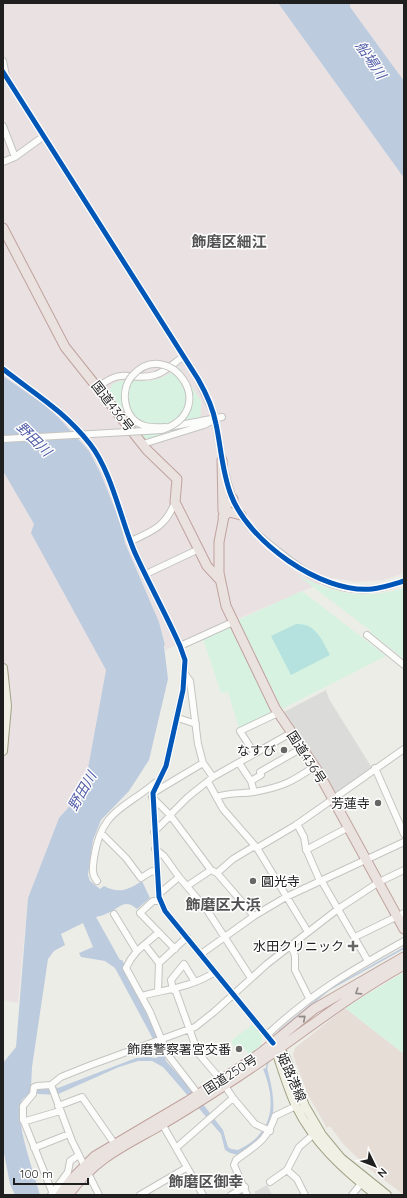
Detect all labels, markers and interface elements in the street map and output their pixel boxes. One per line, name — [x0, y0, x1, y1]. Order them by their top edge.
water label: 船場川 — [352, 38, 391, 84]
district label: 飾磨区細江 — [191, 232, 267, 251]
street label: 国道436号 — [88, 378, 138, 434]
water label: 野田川 — [13, 418, 57, 461]
street label: 国道436号 — [284, 728, 330, 786]
place label: なすび — [237, 742, 276, 758]
marker: なすび — [279, 745, 289, 755]
water label: 野田川 — [64, 767, 101, 814]
place label: 芳蓮寺 — [331, 795, 370, 811]
marker: 芳蓮寺 — [373, 798, 383, 808]
place label: 圓光寺 — [261, 873, 300, 889]
marker: 圓光寺 — [248, 876, 258, 886]
district label: 飾磨区大浜 — [185, 895, 261, 914]
place label: 水田クリニック — [253, 938, 344, 954]
marker: 水田クリニック — [347, 940, 359, 952]
one-way arrow — [355, 987, 362, 995]
one-way arrow — [298, 1016, 305, 1023]
place label: 飾磨警察署宮交番 — [127, 1041, 231, 1057]
marker: 飾磨警察署宮交番 — [234, 1044, 244, 1054]
street label: 姫路港線 — [274, 1050, 310, 1104]
street label: 国道250号 — [200, 1051, 260, 1097]
north arrow — [355, 1146, 395, 1186]
scale bar — [14, 1160, 88, 1186]
text: N — [374, 1165, 390, 1181]
text: 100 m — [20, 1166, 53, 1181]
district label: 飾磨区御幸 — [168, 1172, 244, 1191]

